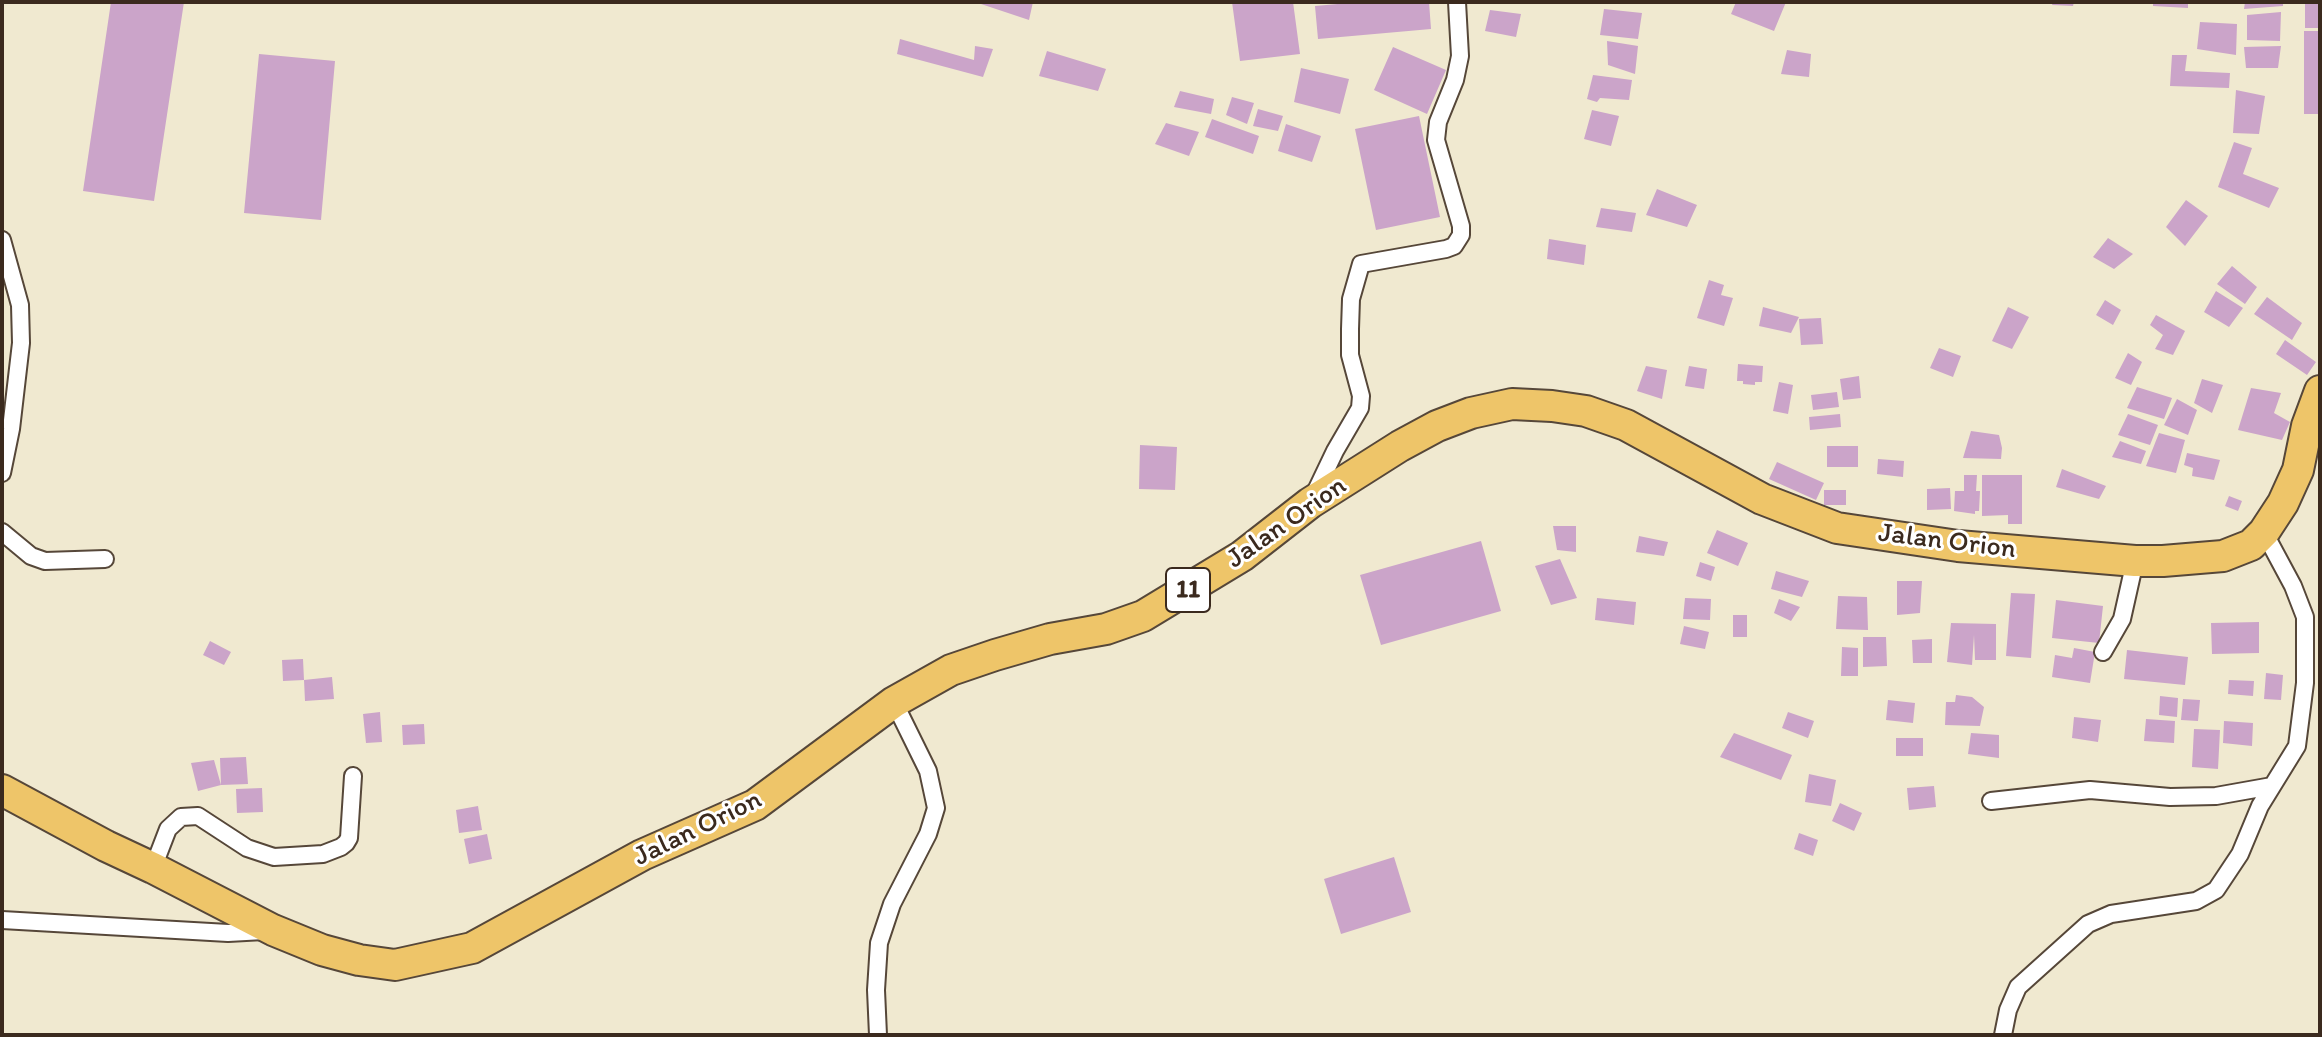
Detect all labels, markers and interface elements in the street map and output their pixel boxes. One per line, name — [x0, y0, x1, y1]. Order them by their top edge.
street label: Jalan Orion — [1221, 470, 1353, 576]
street label: Jalan Orion — [1876, 517, 2018, 567]
road number: 11 — [1166, 568, 1210, 612]
street label: Jalan Orion — [628, 784, 768, 874]

